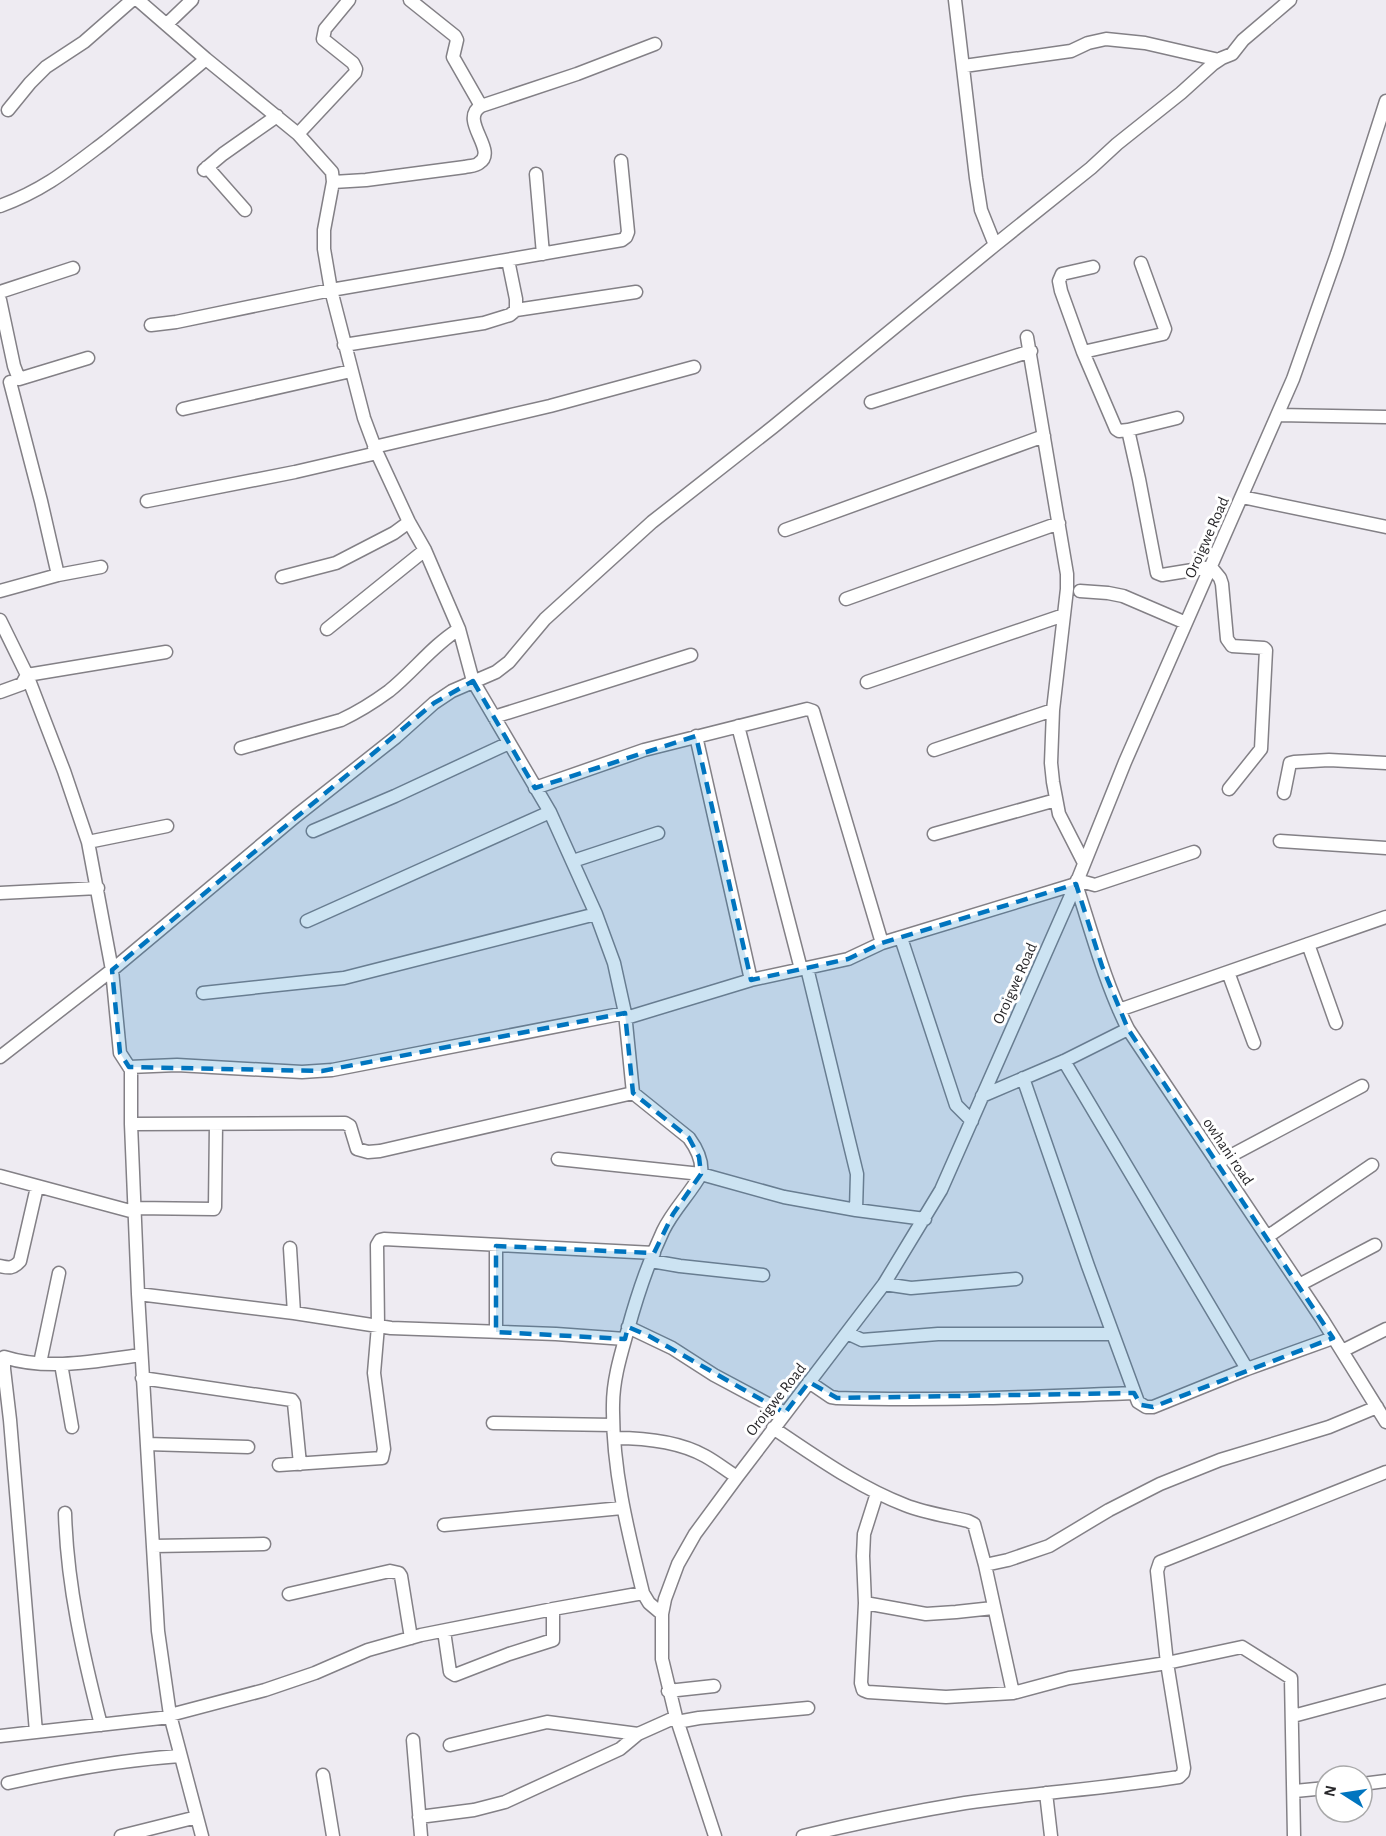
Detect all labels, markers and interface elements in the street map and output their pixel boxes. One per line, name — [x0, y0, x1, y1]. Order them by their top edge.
street label: Oroigwe Road — [1182, 494, 1232, 581]
street label: Oroigwe Road — [990, 940, 1040, 1027]
street label: owhani road — [1200, 1115, 1256, 1188]
street label: Oroigwe Road — [743, 1360, 809, 1439]
north arrow — [1314, 1764, 1374, 1824]
text: N — [1321, 1784, 1339, 1798]

